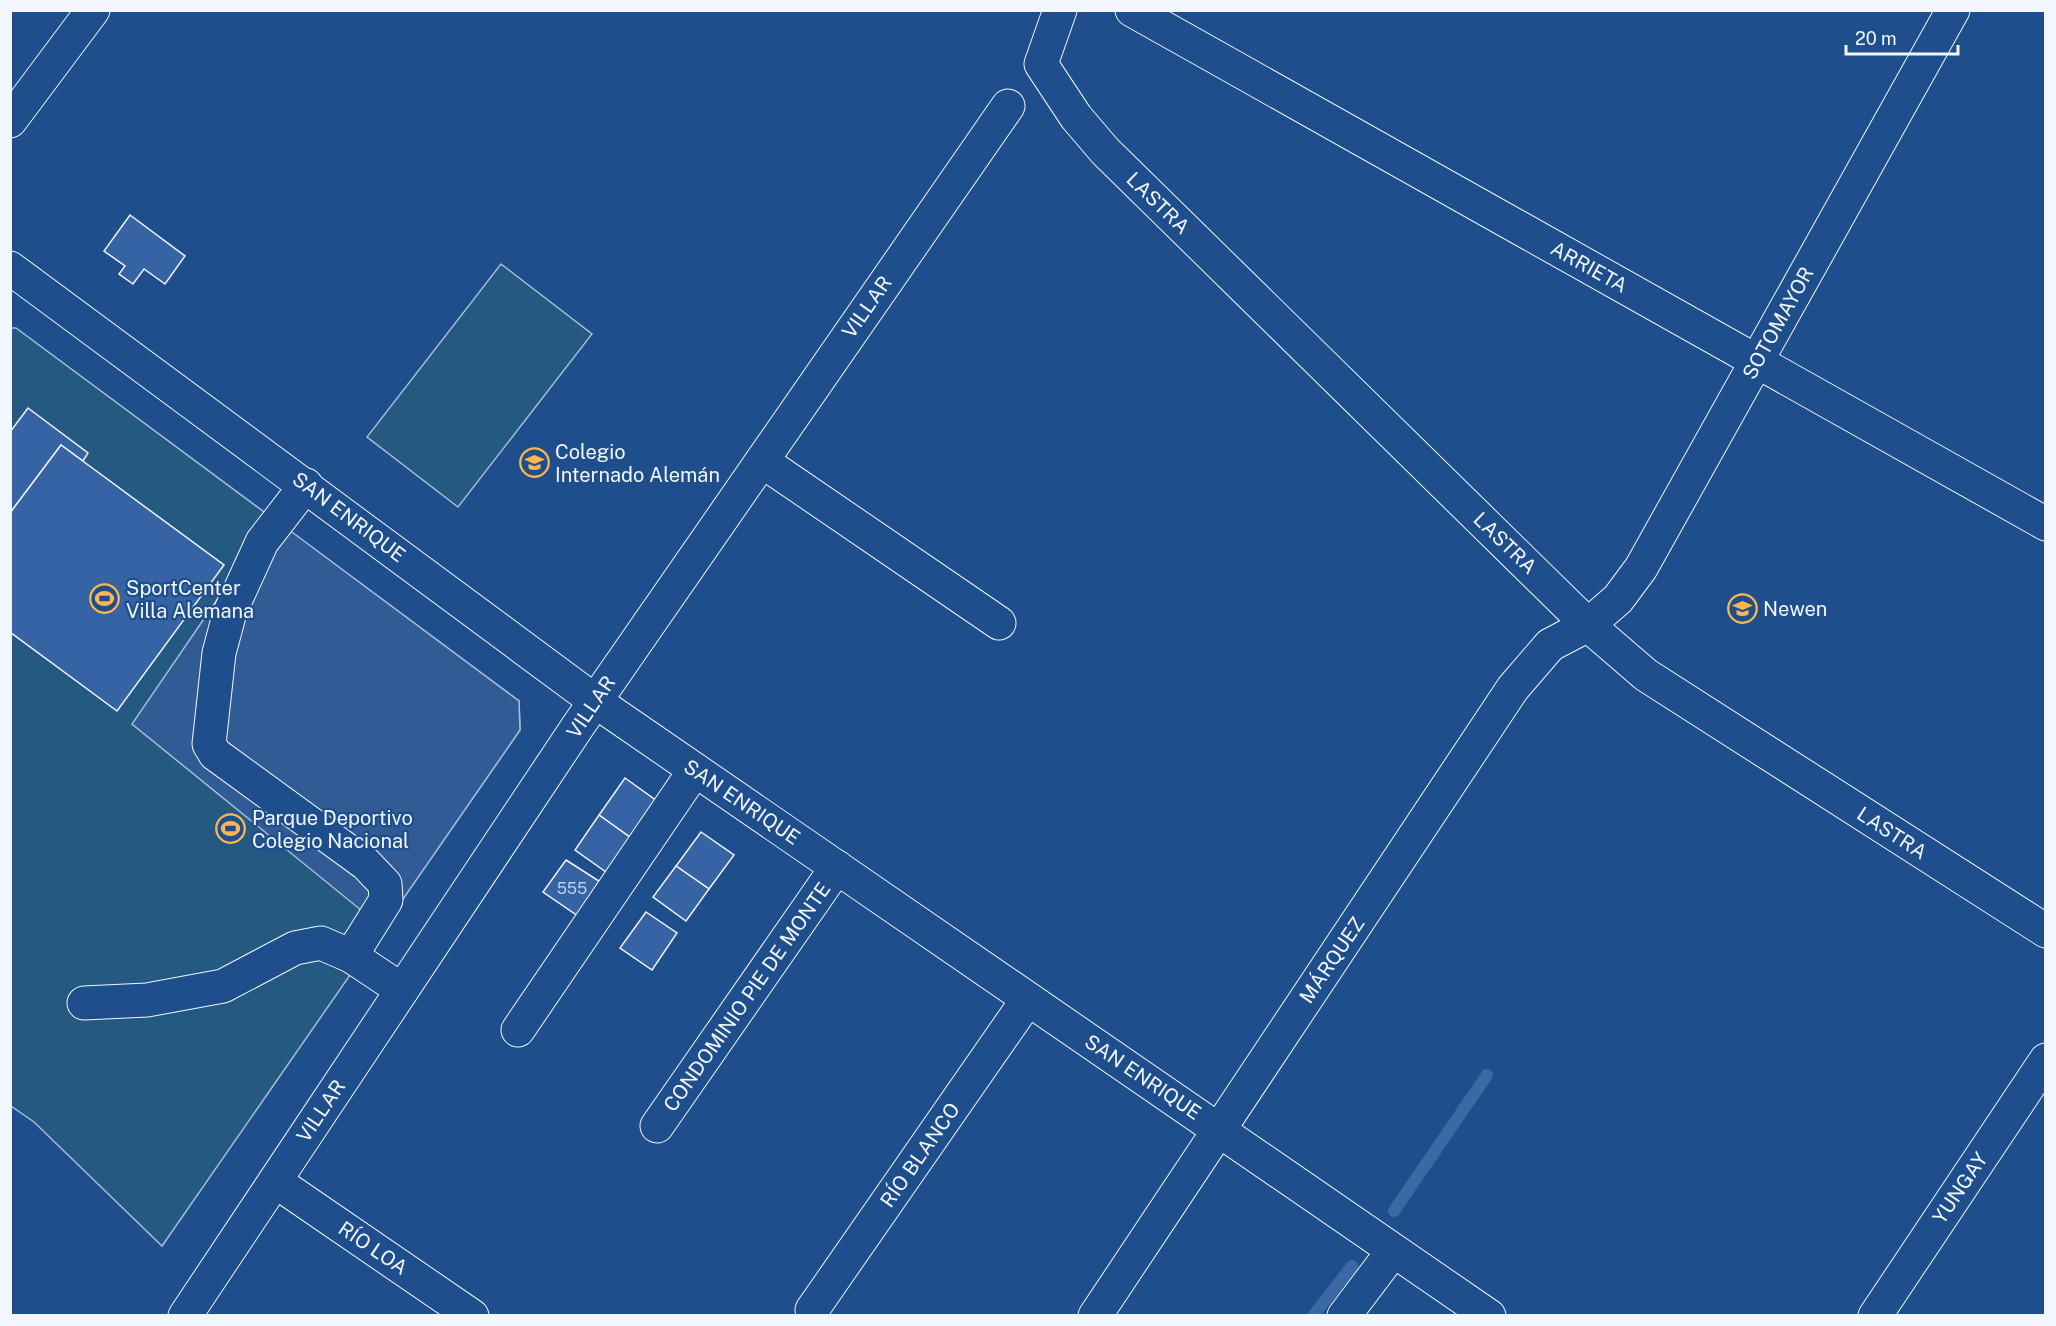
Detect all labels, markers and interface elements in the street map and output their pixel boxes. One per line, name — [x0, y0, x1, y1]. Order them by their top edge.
scale bar — [1846, 18, 1958, 56]
text: 20 m — [1855, 28, 1897, 49]
street label: LASTRA — [1121, 167, 1195, 239]
street label: ARRIETA — [1546, 236, 1632, 298]
street label: SOTOMAYOR — [1737, 263, 1819, 383]
street label: VILLAR — [837, 271, 897, 343]
place label: Colegio Internado Alemán — [555, 440, 720, 487]
school or university icon: Colegio Internado Alemán — [518, 447, 550, 479]
street label: SAN ENRIQUE — [288, 467, 410, 567]
street label: LASTRA — [1468, 507, 1542, 579]
place label: SportCenter Villa Alemana — [126, 576, 254, 623]
sports icon: SportCenter Villa Alemana — [89, 583, 121, 615]
school or university icon: Newen — [1726, 593, 1758, 625]
place label: Newen — [1763, 597, 1827, 621]
street label: VILLAR — [561, 671, 621, 743]
street label: SAN ENRIQUE — [679, 754, 805, 850]
street label: LASTRA — [1853, 802, 1931, 864]
place label: Parque Deportivo Colegio Nacional — [252, 806, 413, 853]
sports icon: Parque Deportivo Colegio Nacional — [215, 813, 247, 845]
street label: CONDOMINIO PIE DE MONTE — [659, 878, 835, 1116]
house number: 555 — [557, 879, 587, 898]
street label: MÁRQUEZ — [1294, 912, 1370, 1008]
street label: SAN ENRIQUE — [1080, 1029, 1206, 1125]
street label: VILLAR — [291, 1075, 351, 1147]
street label: RÍO BLANCO — [874, 1098, 965, 1212]
street label: YUNGAY — [1927, 1148, 1993, 1228]
street label: RÍO LOA — [334, 1215, 413, 1280]

